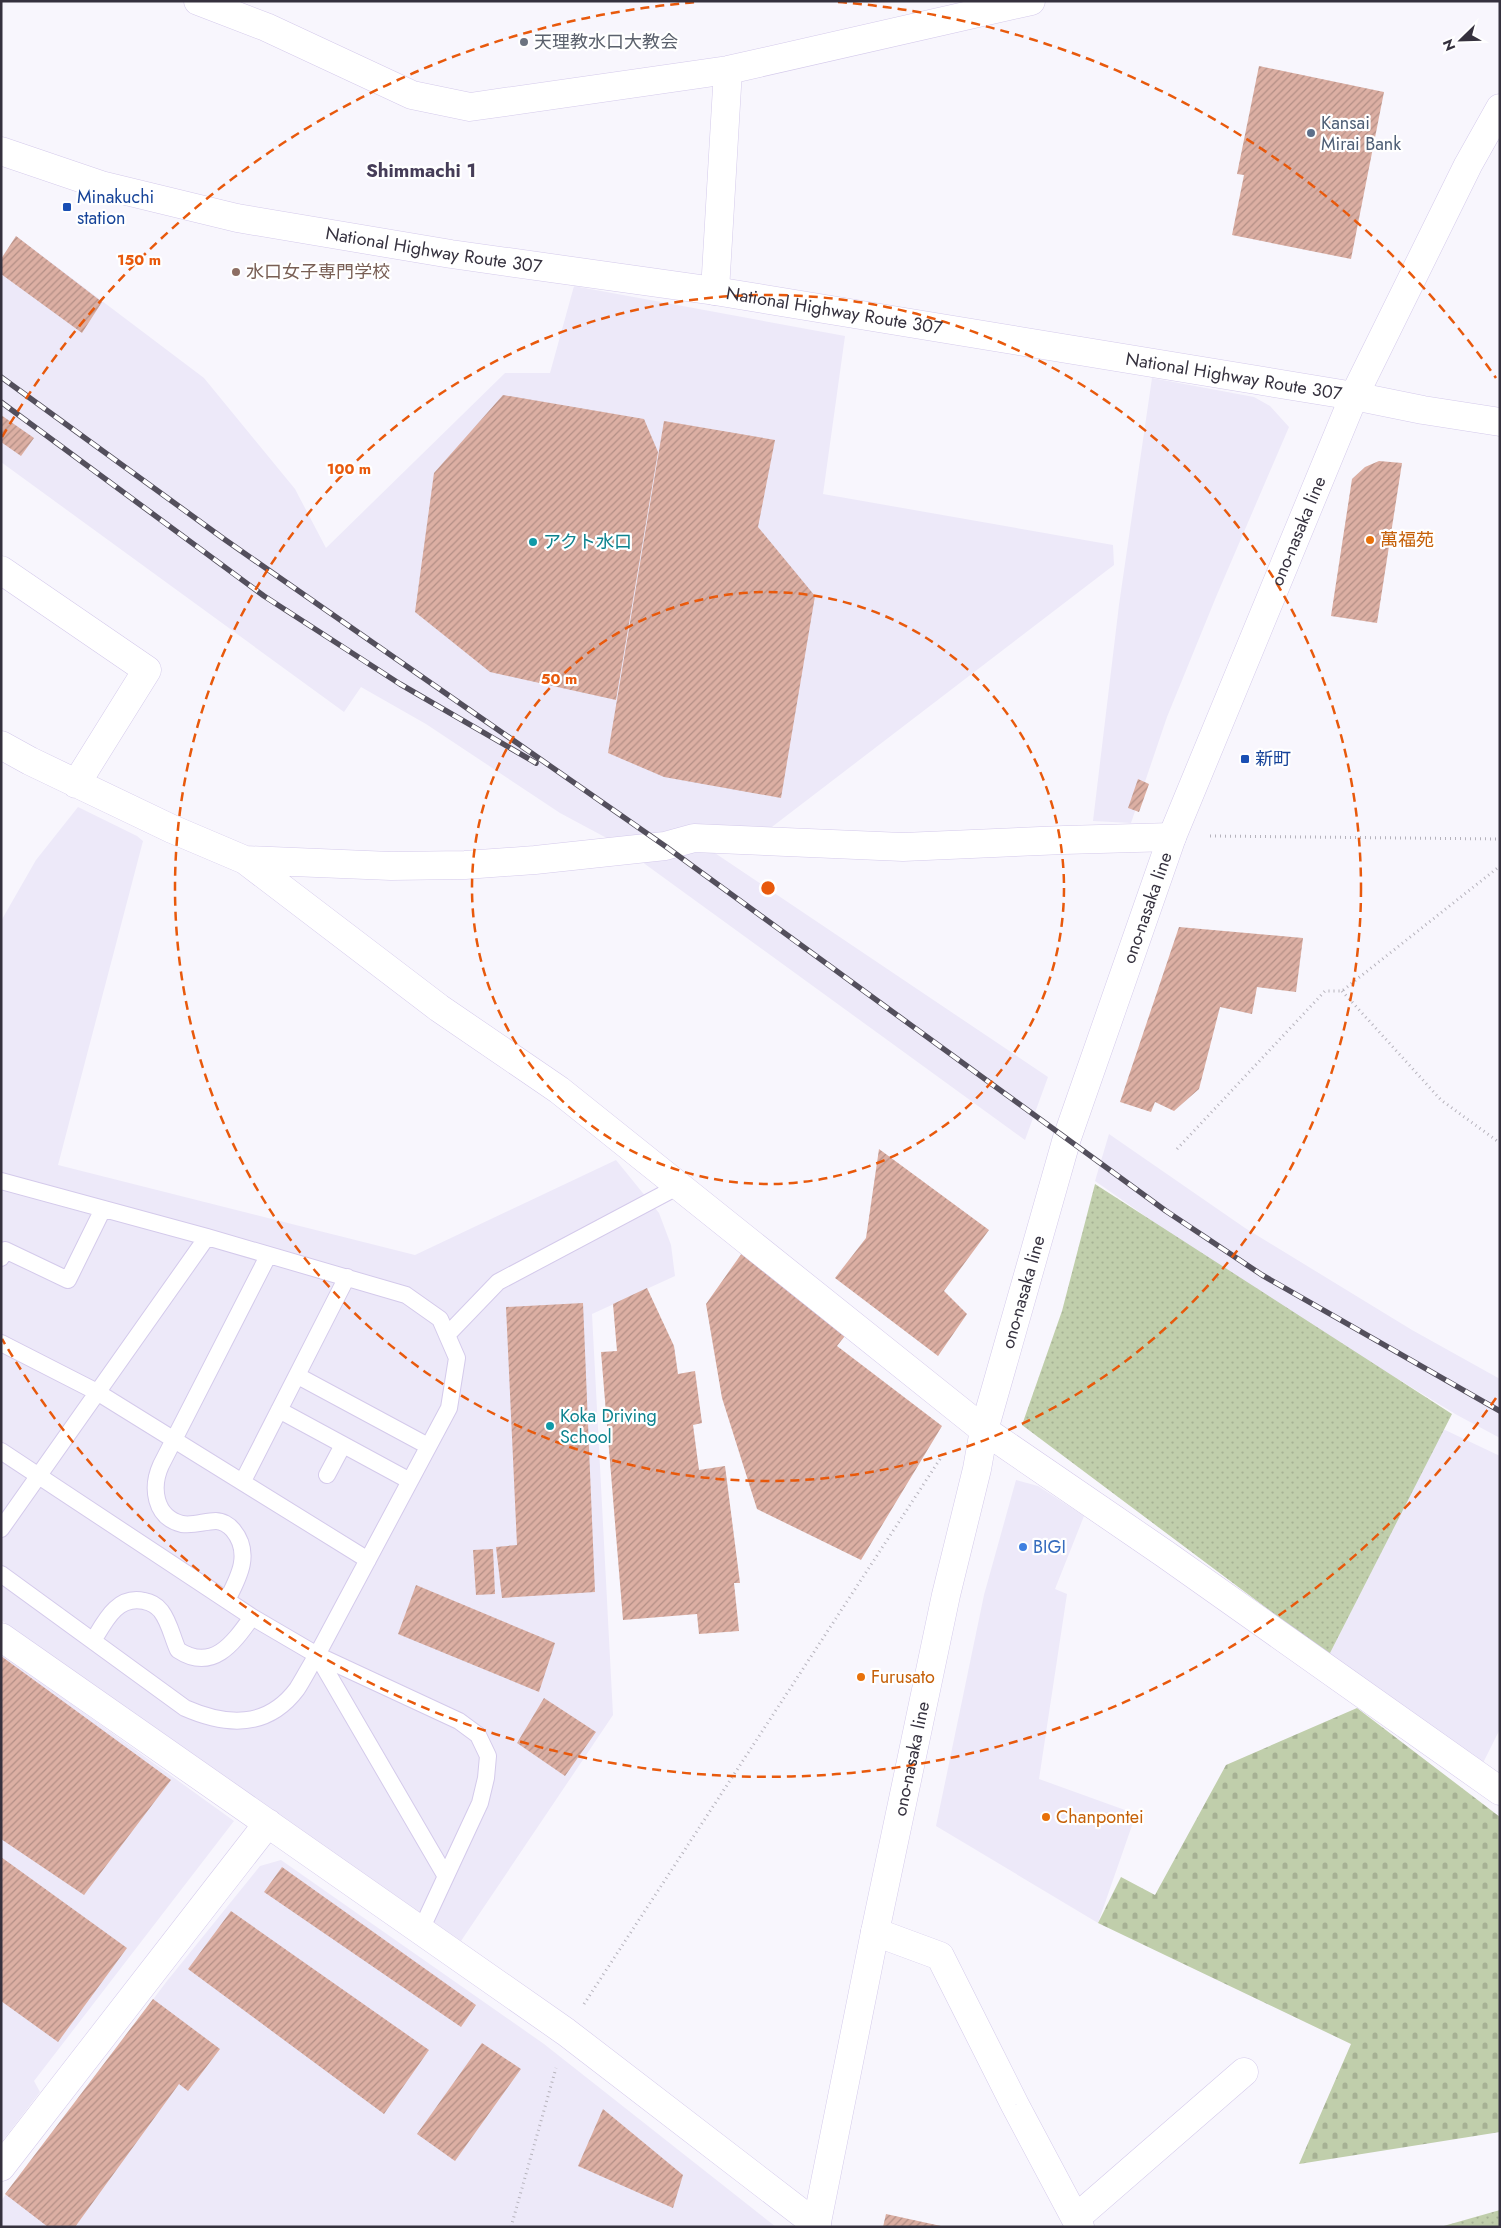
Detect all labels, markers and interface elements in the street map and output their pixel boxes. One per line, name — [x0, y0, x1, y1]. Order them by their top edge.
north arrow — [1436, 15, 1486, 65]
place label: 天理教水口大教会 — [534, 29, 678, 55]
marker: 天理教水口大教会 — [518, 36, 530, 48]
text: N — [1438, 36, 1460, 54]
place label: Kansai Mirai Bank — [1321, 110, 1401, 157]
marker: Kansai Mirai Bank — [1305, 127, 1317, 139]
district label: Shimmachi 1 — [366, 157, 476, 184]
place label: Minakuchi station — [77, 184, 154, 231]
marker: Minakuchi station — [61, 201, 73, 213]
street label: National Highway Route 307 — [324, 220, 544, 280]
text: 150 m — [117, 249, 161, 271]
place label: 水口女子専門学校 — [246, 259, 390, 285]
marker: 水口女子専門学校 — [230, 266, 242, 278]
street label: National Highway Route 307 — [724, 280, 945, 341]
street label: National Highway Route 307 — [1124, 346, 1345, 407]
text: 100 m — [327, 458, 371, 480]
street label: ono-nasaka line — [1264, 472, 1333, 590]
place label: 萬福苑 — [1380, 527, 1434, 553]
place label: アクト水口 — [543, 529, 632, 555]
marker: 萬福苑 — [1364, 534, 1376, 546]
marker: アクト水口 — [527, 536, 539, 548]
text: 50 m — [541, 668, 577, 690]
place label: 新町 — [1255, 746, 1291, 772]
marker: 新町 — [1239, 753, 1251, 765]
street label: ono-nasaka line — [1116, 849, 1179, 967]
centre of rings — [759, 879, 777, 897]
street label: ono-nasaka line — [995, 1232, 1052, 1352]
place label: Koka Driving School — [560, 1403, 657, 1450]
marker: Koka Driving School — [544, 1420, 556, 1432]
place label: BIGI — [1033, 1534, 1066, 1560]
marker: BIGI — [1017, 1541, 1029, 1553]
place label: Furusato — [871, 1664, 935, 1690]
marker: Furusato — [855, 1671, 867, 1683]
street label: ono-nasaka line — [887, 1699, 936, 1818]
place label: Chanpontei — [1056, 1804, 1144, 1830]
marker: Chanpontei — [1040, 1811, 1052, 1823]

